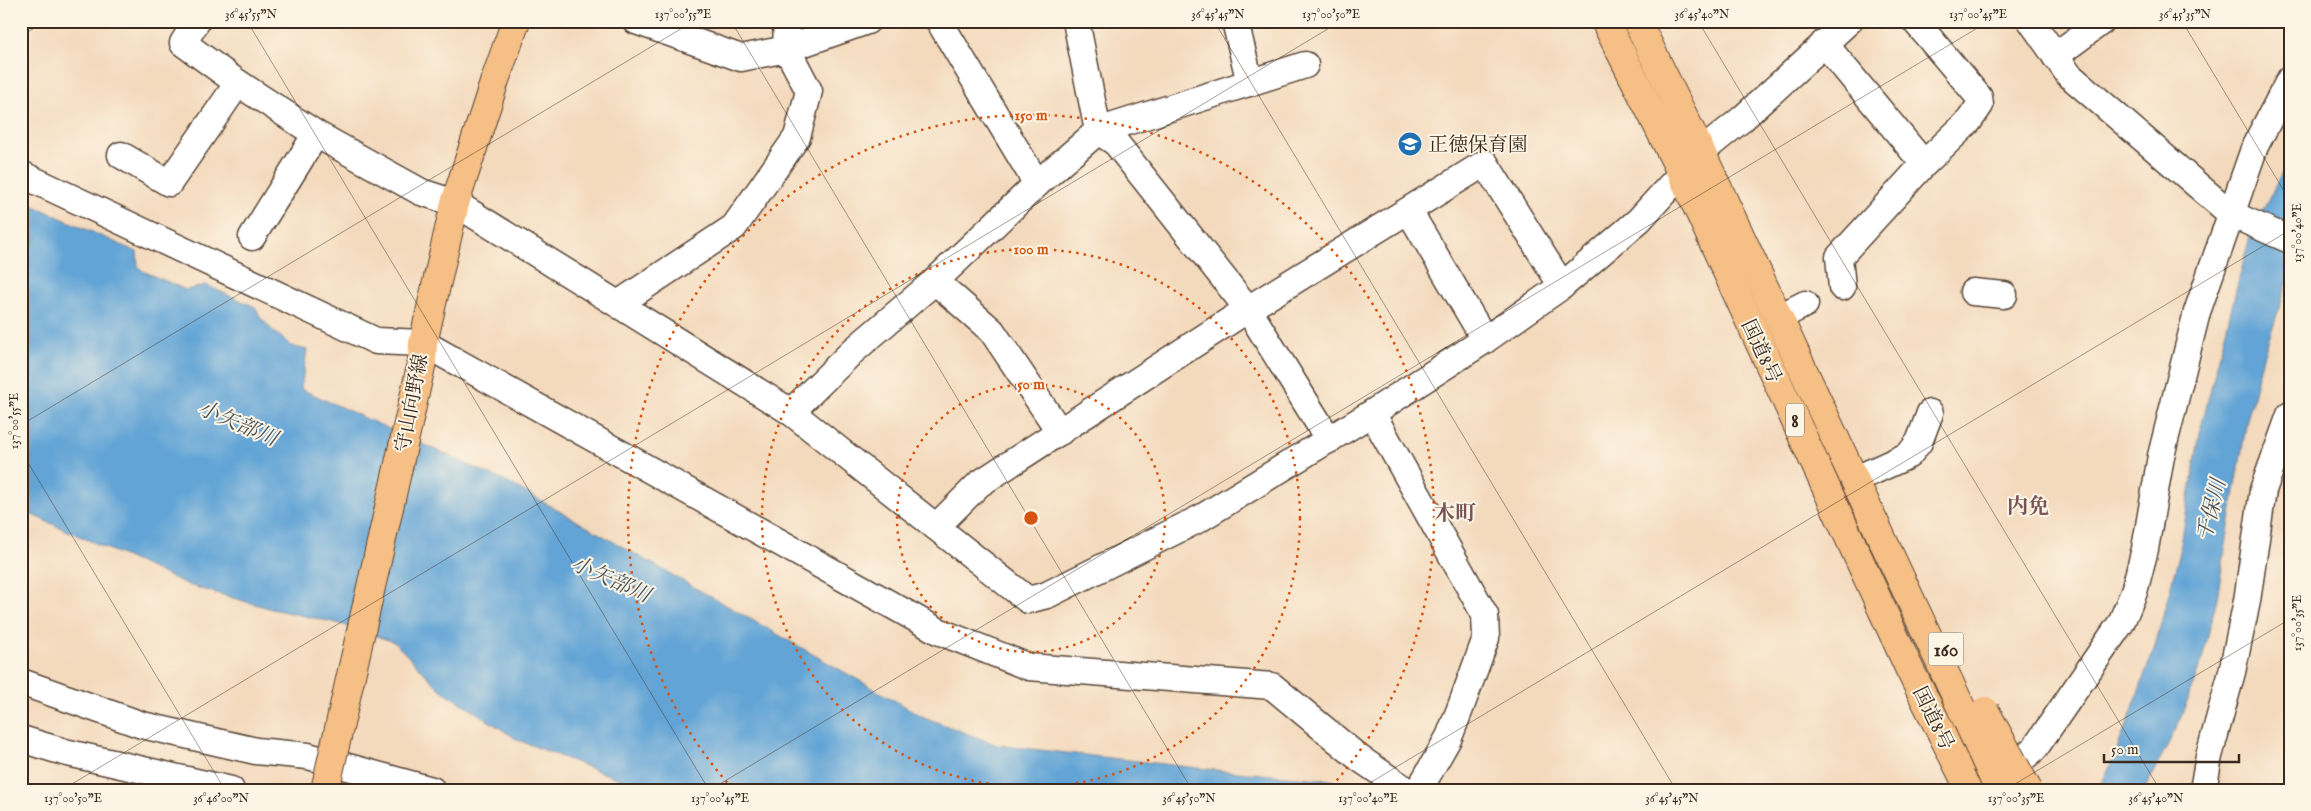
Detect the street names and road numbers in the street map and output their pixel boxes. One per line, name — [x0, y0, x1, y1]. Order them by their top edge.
street label: 国道8号 — [1735, 316, 1786, 388]
street label: 守山向野線 — [391, 352, 434, 455]
road number: 8 — [1786, 404, 1804, 436]
road number: 160 — [1928, 633, 1964, 666]
street label: 国道8号 — [1907, 683, 1959, 755]

